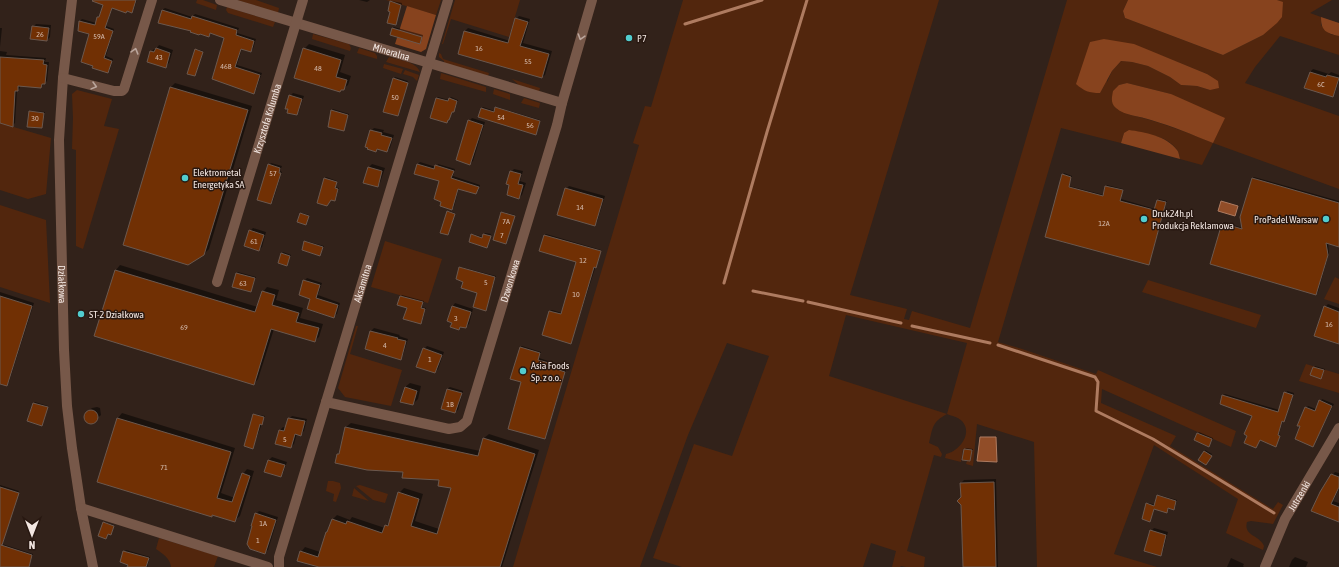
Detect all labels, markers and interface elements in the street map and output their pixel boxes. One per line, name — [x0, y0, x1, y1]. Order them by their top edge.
house number: 26 — [36, 30, 44, 39]
house number: 59A — [93, 32, 105, 41]
marker: P7 — [624, 33, 634, 43]
place label: P7 — [637, 33, 647, 44]
one-way arrow — [577, 34, 586, 41]
street label: Mineralna — [372, 41, 412, 62]
house number: 16 — [475, 44, 483, 53]
one-way arrow — [130, 48, 139, 55]
house number: 43 — [155, 53, 163, 62]
house number: 55 — [524, 57, 532, 66]
house number: 46B — [220, 62, 232, 71]
house number: 48 — [314, 64, 322, 73]
house number: 6C — [1317, 80, 1325, 89]
one-way arrow — [90, 81, 97, 90]
street label: Krzysztofa Kolumba — [251, 82, 283, 155]
house number: 50 — [391, 93, 399, 102]
house number: 54 — [497, 113, 505, 122]
house number: 30 — [31, 114, 39, 123]
house number: 56 — [526, 121, 534, 130]
place label: Elektrometal Energetyka SA — [193, 167, 245, 190]
house number: 57 — [269, 169, 277, 178]
marker: Elektrometal Energetyka SA — [180, 173, 190, 183]
house number: 14 — [576, 203, 584, 212]
place label: Druk24h.pl Produkcja Reklamowa — [1152, 208, 1234, 231]
marker: Druk24h.pl Produkcja Reklamowa — [1139, 214, 1149, 224]
place label: ProPadel Warsaw — [1254, 214, 1318, 225]
marker: ProPadel Warsaw — [1321, 214, 1331, 224]
house number: 7A — [502, 217, 510, 226]
house number: 12A — [1098, 219, 1110, 228]
house number: 7 — [500, 231, 504, 240]
house number: 61 — [250, 237, 258, 246]
house number: 12 — [579, 256, 587, 265]
street label: Dzwonkowa — [498, 258, 521, 303]
street label: Aksamitna — [351, 263, 373, 304]
street label: Działkowa — [56, 265, 68, 304]
house number: 5 — [484, 278, 488, 287]
house number: 63 — [239, 279, 247, 288]
house number: 10 — [572, 290, 580, 299]
marker: ST-2 Działkowa — [76, 309, 86, 319]
place label: ST-2 Działkowa — [89, 309, 144, 320]
house number: 3 — [454, 314, 458, 323]
house number: 16 — [1325, 320, 1333, 329]
house number: 69 — [180, 323, 188, 332]
house number: 4 — [383, 341, 387, 350]
house number: 1 — [428, 355, 432, 364]
place label: Asia Foods Sp. z o.o. — [531, 360, 570, 383]
marker: Asia Foods Sp. z o.o. — [518, 366, 528, 376]
house number: 1B — [446, 400, 454, 409]
house number: 5 — [283, 435, 287, 444]
house number: 71 — [160, 463, 168, 472]
street label: Jutrzenki — [1286, 479, 1312, 513]
north arrow — [12, 515, 52, 555]
house number: 1A — [259, 519, 267, 528]
house number: 1 — [256, 536, 260, 545]
text: N — [29, 539, 35, 551]

